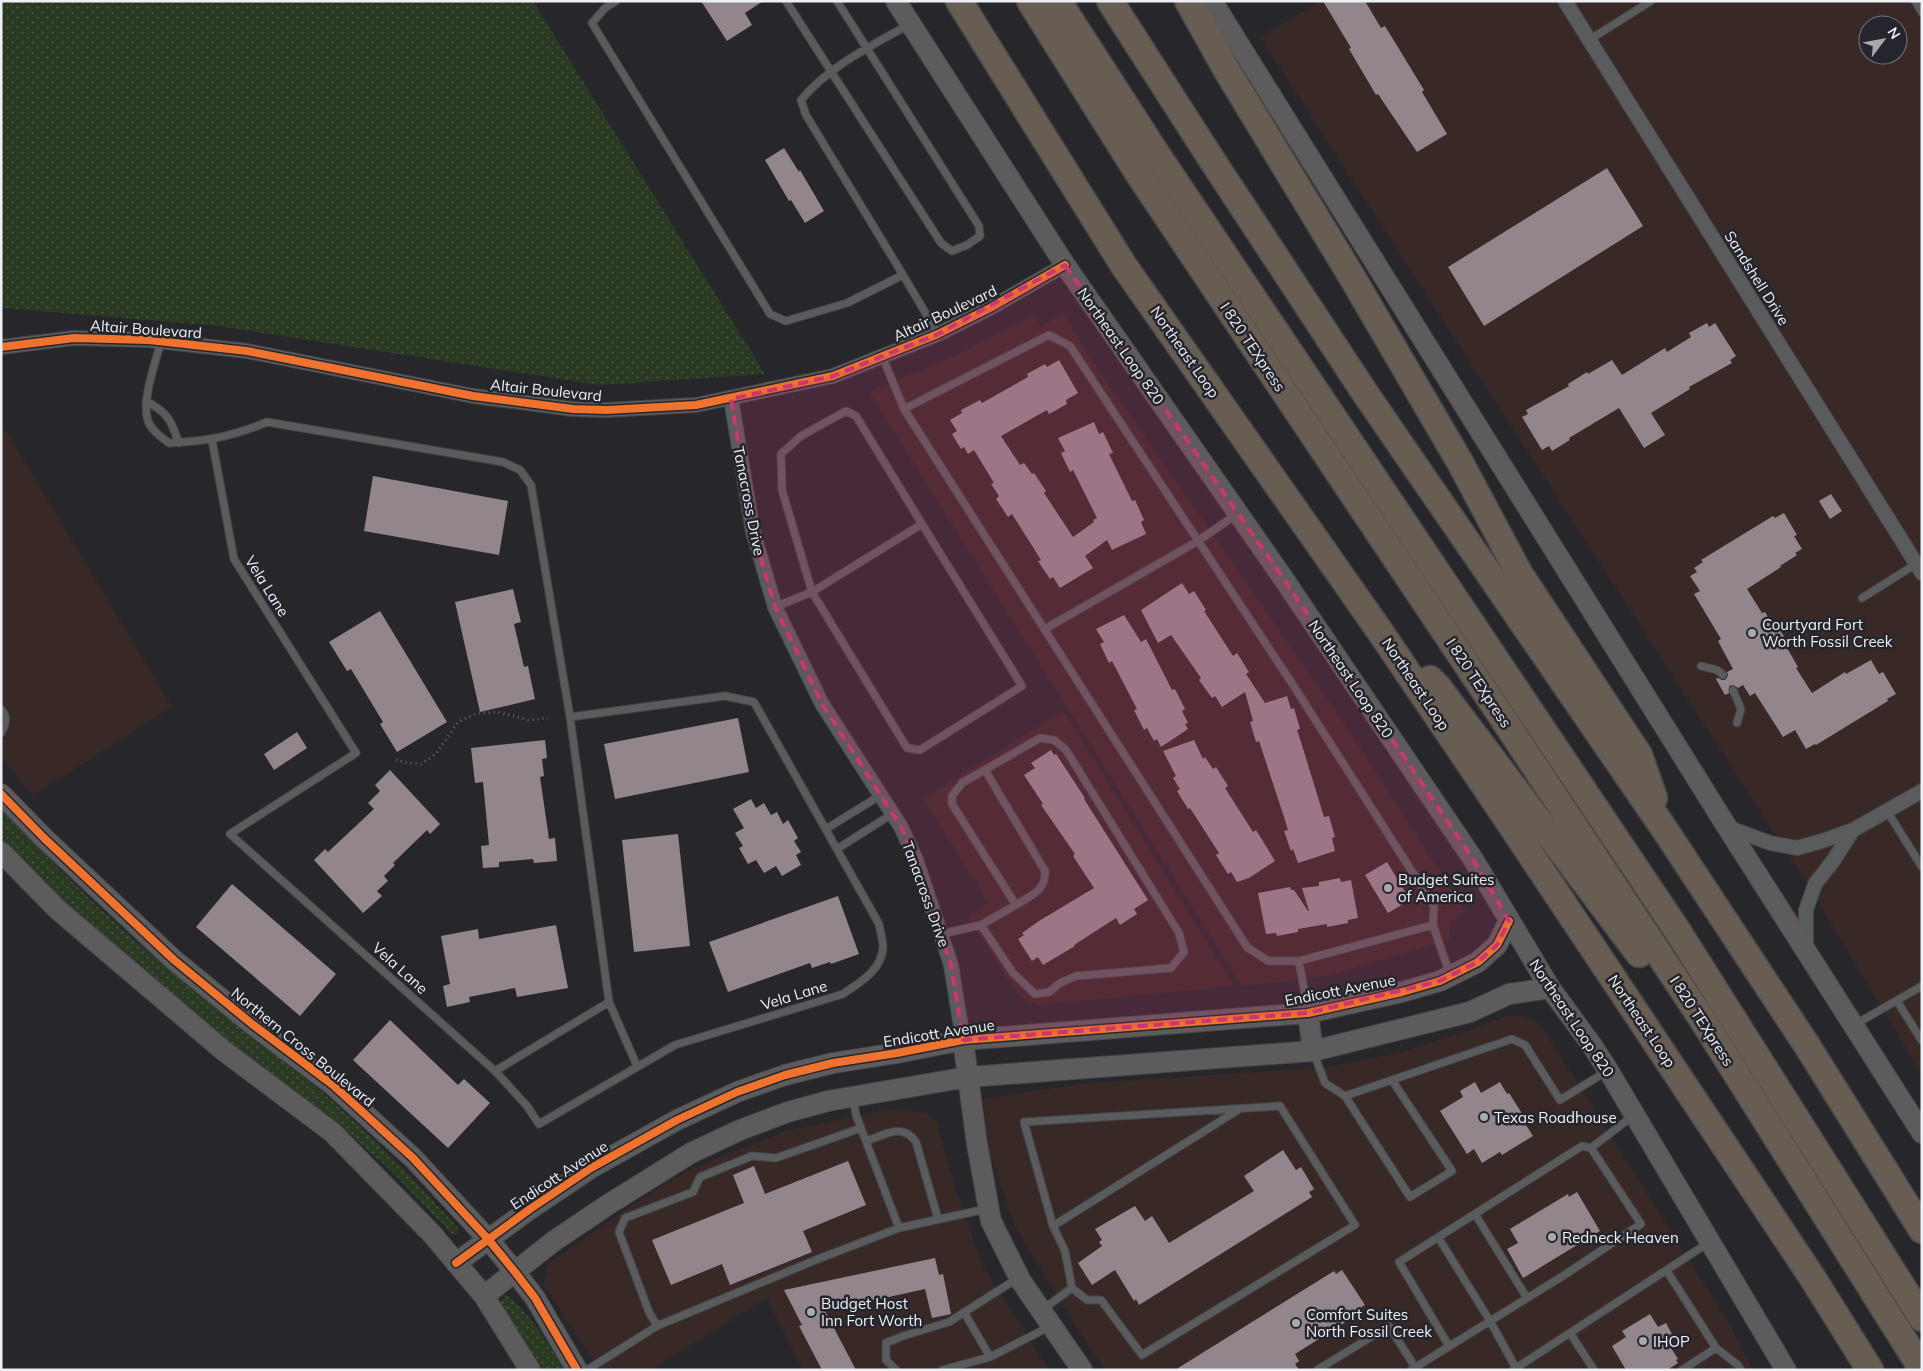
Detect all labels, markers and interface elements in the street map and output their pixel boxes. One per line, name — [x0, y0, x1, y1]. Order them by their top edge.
north arrow — [1858, 15, 1908, 65]
text: N — [1884, 24, 1904, 42]
street label: Sandshell Drive — [1720, 227, 1794, 329]
street label: Altair Boulevard — [890, 281, 1000, 345]
street label: Northeast Loop 820 — [1073, 284, 1169, 408]
street label: I 820 TEXpress — [1216, 299, 1290, 395]
street label: Northeast Loop — [1146, 302, 1224, 402]
street label: Altair Boulevard — [89, 316, 203, 342]
street label: Altair Boulevard — [489, 375, 603, 405]
street label: Tanacross Drive — [729, 445, 769, 557]
street label: Vela Lane — [241, 552, 293, 620]
place label: Courtyard Fort Worth Fossil Creek — [1762, 615, 1893, 651]
street label: Northeast Loop 820 — [1304, 616, 1398, 742]
marker: Courtyard Fort Worth Fossil Creek — [1746, 627, 1758, 639]
street label: Northeast Loop — [1378, 634, 1454, 734]
street label: I 820 TEXpress — [1442, 635, 1516, 731]
street label: Tanacross Drive — [898, 839, 954, 949]
place label: Budget Suites of America — [1398, 870, 1495, 906]
marker: Budget Suites of America — [1382, 882, 1394, 894]
street label: Vela Lane — [368, 938, 432, 998]
street label: Northeast Loop 820 — [1525, 955, 1619, 1081]
street label: Endicott Avenue — [1283, 970, 1397, 1010]
street label: Northeast Loop — [1604, 971, 1680, 1071]
street label: I 820 TEXpress — [1666, 972, 1738, 1070]
street label: Vela Lane — [759, 976, 829, 1014]
street label: Northern Cross Boulevard — [227, 983, 379, 1111]
street label: Endicott Avenue — [882, 1015, 996, 1051]
place label: Texas Roadhouse — [1494, 1108, 1617, 1127]
marker: Texas Roadhouse — [1478, 1111, 1490, 1123]
street label: Endicott Avenue — [507, 1136, 611, 1214]
place label: Redneck Heaven — [1562, 1228, 1679, 1247]
marker: Redneck Heaven — [1546, 1231, 1558, 1243]
place label: Budget Host Inn Fort Worth — [821, 1294, 922, 1330]
place label: Comfort Suites North Fossil Creek — [1306, 1305, 1432, 1341]
marker: Budget Host Inn Fort Worth — [805, 1306, 817, 1318]
marker: Comfort Suites North Fossil Creek — [1290, 1317, 1302, 1329]
place label: IHOP — [1653, 1332, 1690, 1351]
marker: IHOP — [1637, 1335, 1649, 1347]

